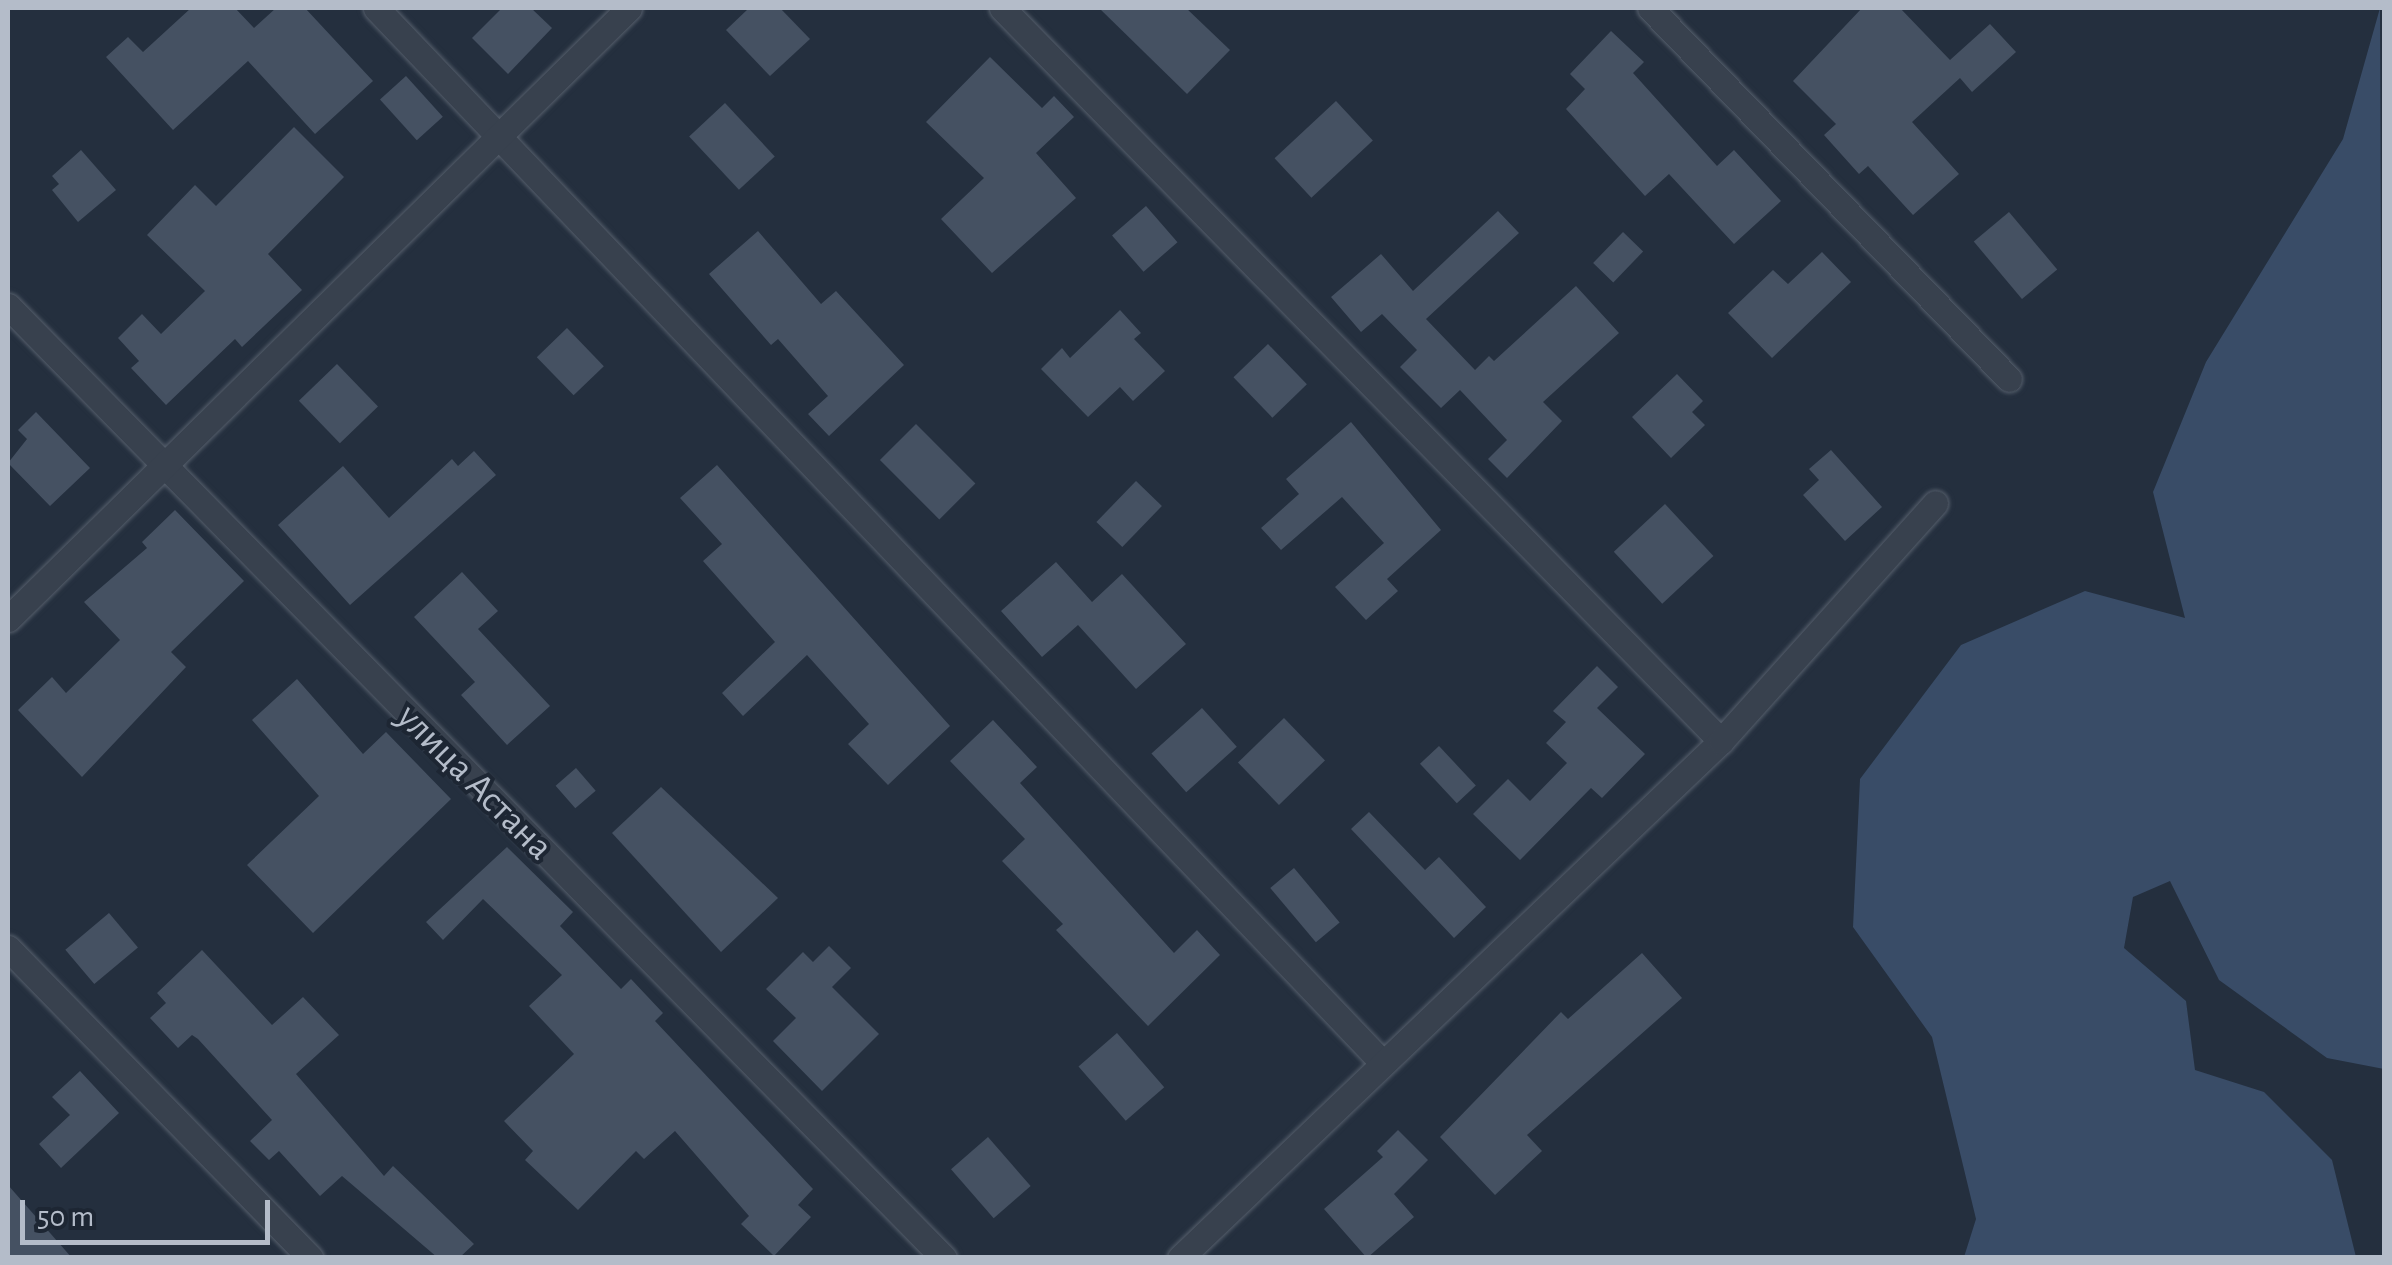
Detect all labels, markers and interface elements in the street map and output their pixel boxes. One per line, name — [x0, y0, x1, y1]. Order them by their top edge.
street label: улица Астана — [386, 695, 562, 871]
scale bar — [25, 1180, 275, 1242]
text: 50 m — [37, 1202, 94, 1232]

